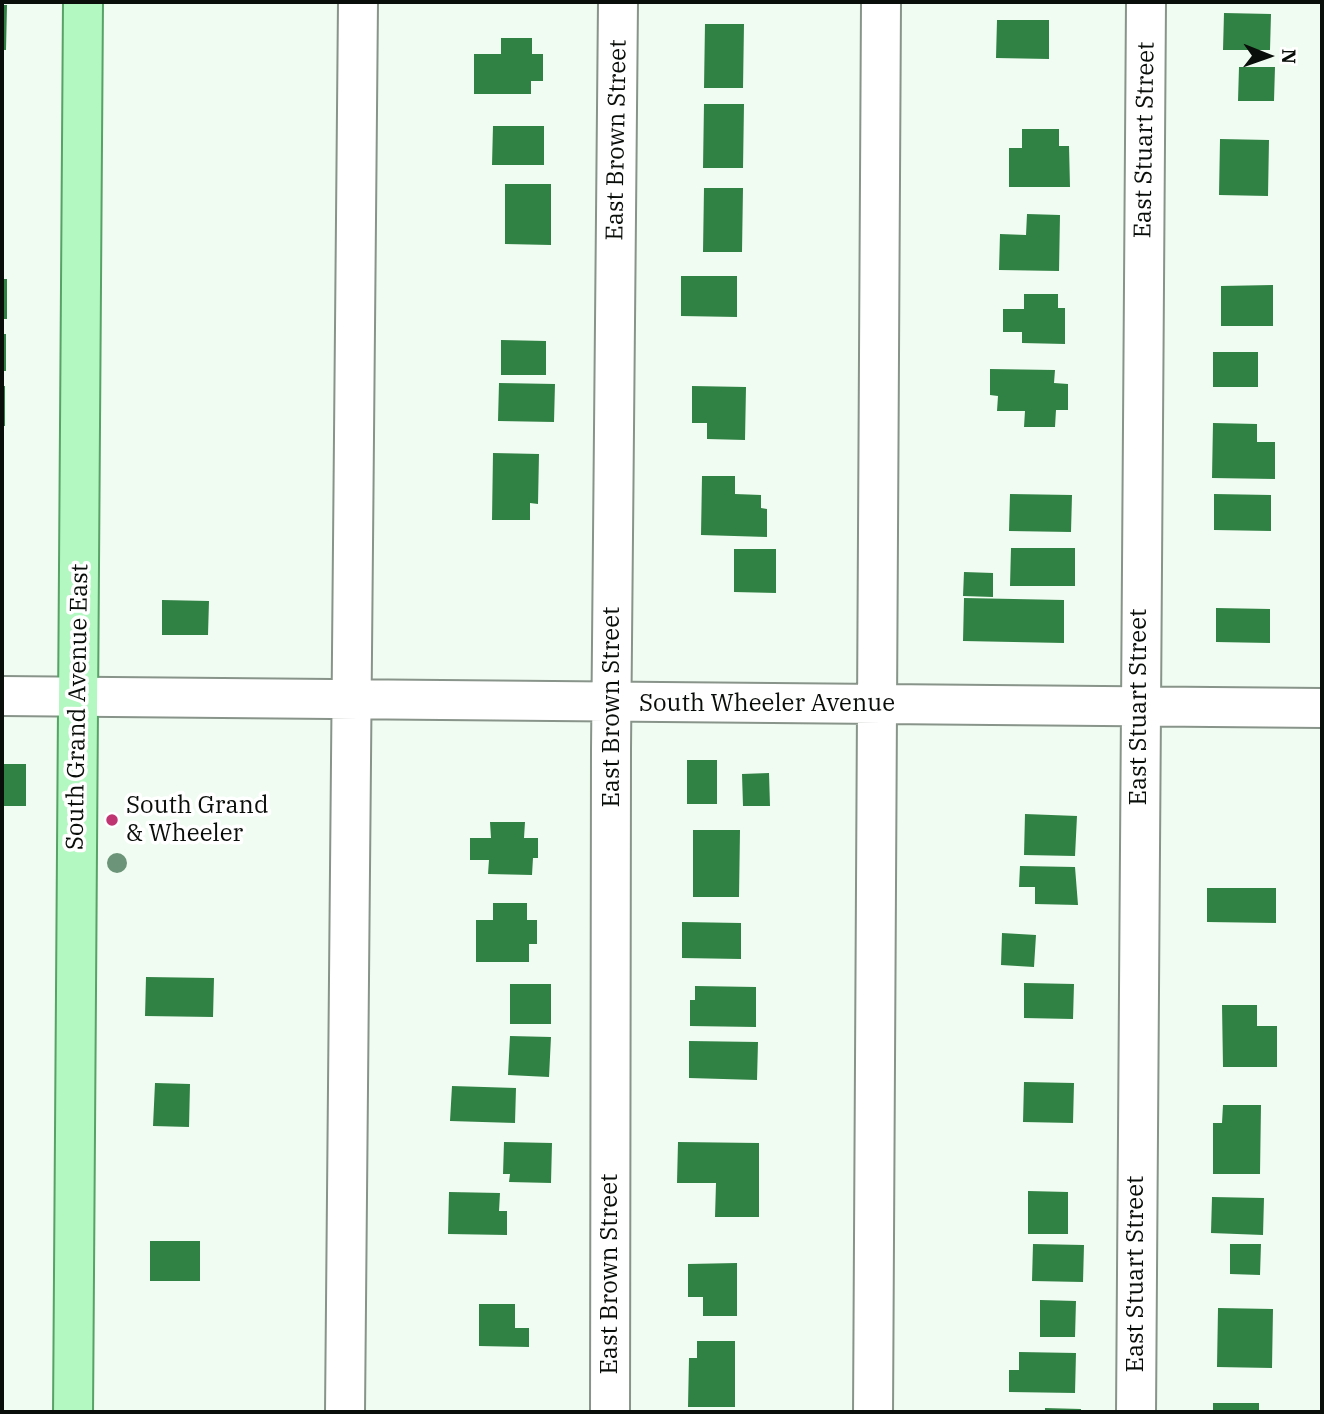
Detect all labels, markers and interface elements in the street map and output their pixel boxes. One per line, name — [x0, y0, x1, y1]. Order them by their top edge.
north arrow — [1233, 21, 1303, 91]
street label: East Brown Street — [601, 39, 633, 241]
street label: East Stuart Street — [1129, 41, 1161, 239]
text: N — [1277, 49, 1301, 64]
street label: South Grand Avenue East — [61, 564, 95, 850]
street label: East Brown Street — [598, 606, 626, 808]
street label: East Stuart Street — [1125, 609, 1153, 805]
street label: South Wheeler Avenue — [639, 690, 895, 718]
place label: South Grand & Wheeler — [126, 792, 268, 848]
marker: South Grand & Wheeler — [104, 812, 120, 828]
street label: East Brown Street — [596, 1173, 624, 1375]
street label: East Stuart Street — [1122, 1176, 1150, 1372]

